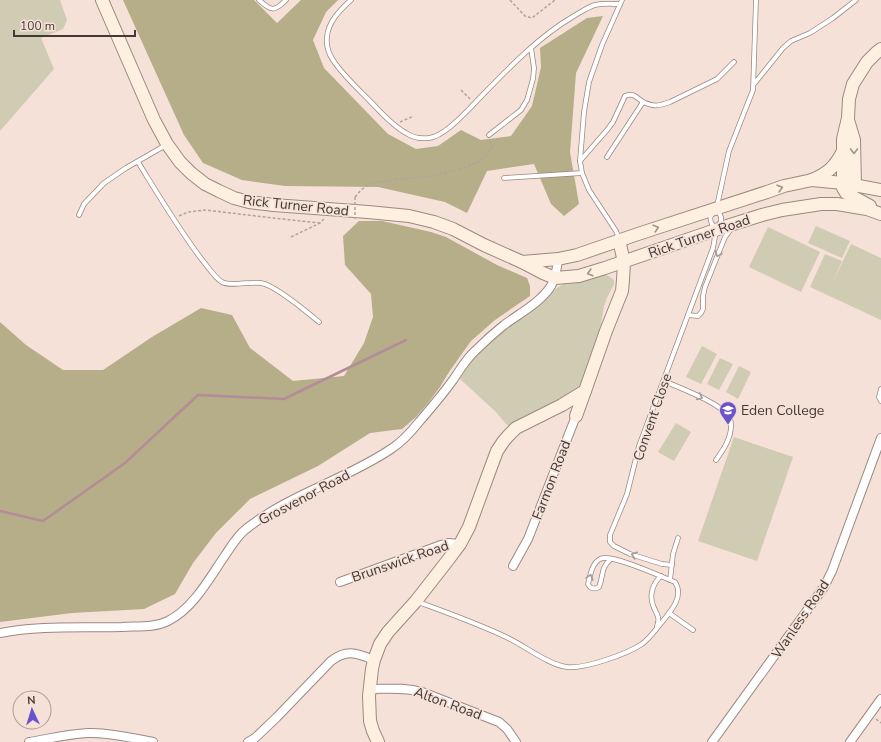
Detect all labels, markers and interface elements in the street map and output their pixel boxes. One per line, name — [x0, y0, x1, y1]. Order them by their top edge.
scale bar — [14, 12, 135, 38]
text: 100 m — [20, 18, 55, 34]
one-way arrow — [850, 148, 858, 154]
one-way arrow — [776, 184, 783, 193]
street label: Rick Turner Road — [242, 190, 350, 221]
street label: Rick Turner Road — [646, 210, 753, 263]
one-way arrow — [653, 224, 660, 233]
one-way arrow — [715, 250, 723, 258]
one-way arrow — [587, 268, 593, 276]
street label: Convent Close — [629, 371, 676, 463]
one-way arrow — [695, 392, 703, 400]
school or university icon: Eden College — [718, 400, 738, 425]
place label: Eden College — [741, 401, 824, 420]
street label: Farmon Road — [528, 438, 575, 523]
street label: Grosvenor Road — [255, 465, 353, 530]
street label: Brunswick Road — [349, 536, 451, 587]
one-way arrow — [631, 551, 638, 560]
one-way arrow — [585, 573, 594, 580]
street label: Wanless Road — [767, 576, 834, 662]
street label: Alton Road — [411, 682, 484, 725]
north arrow — [12, 690, 52, 730]
text: N — [27, 693, 36, 708]

